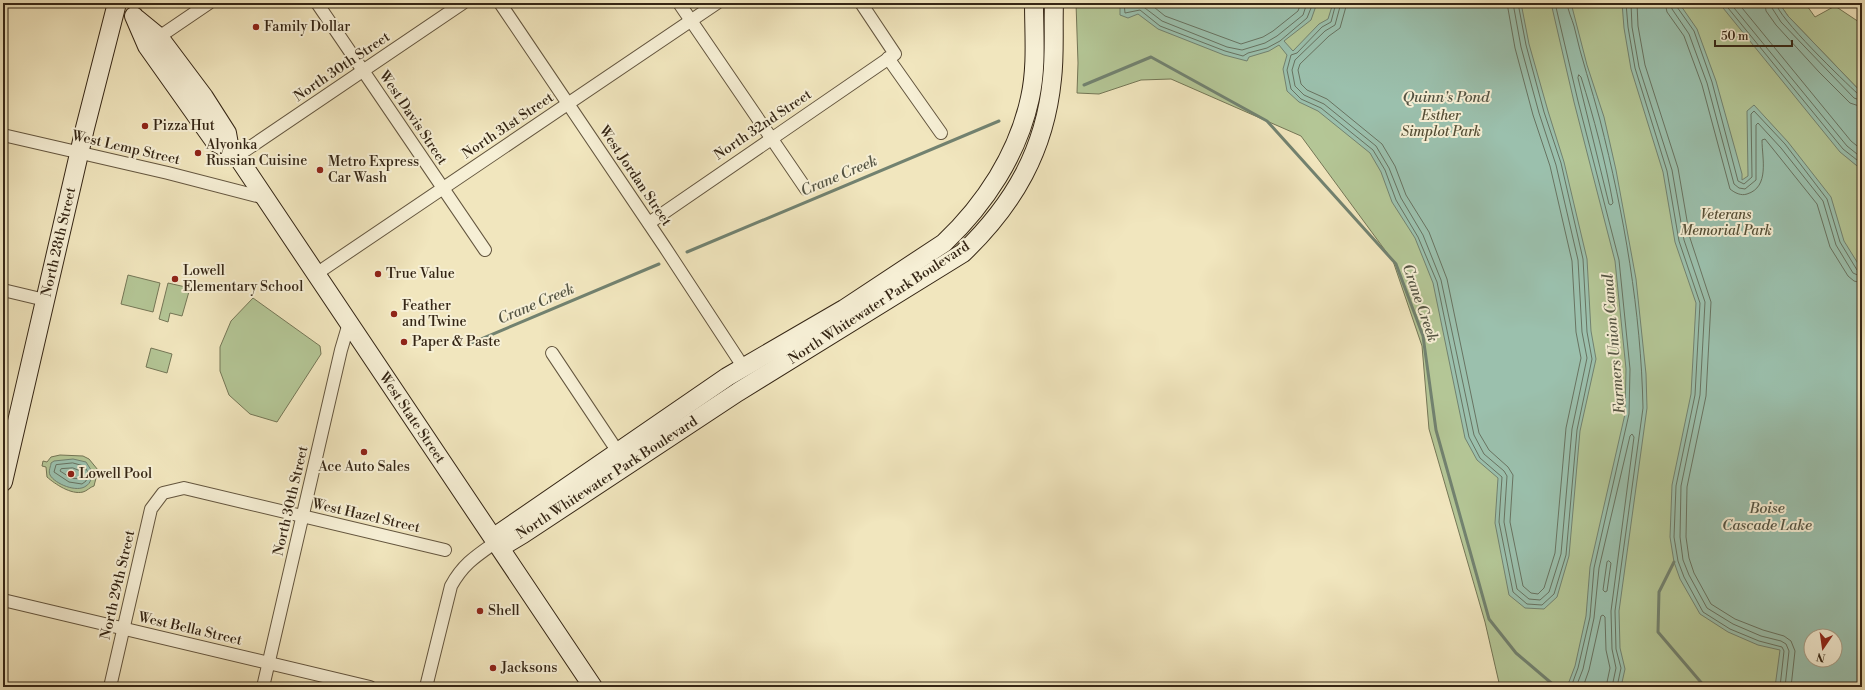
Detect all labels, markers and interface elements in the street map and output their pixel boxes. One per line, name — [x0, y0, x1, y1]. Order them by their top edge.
place label: Family Dollar — [264, 18, 350, 36]
marker: Family Dollar — [251, 22, 261, 32]
scale bar — [1715, 22, 1792, 48]
street label: North 30th Street — [290, 28, 394, 106]
text: 50 m — [1721, 29, 1749, 44]
street label: West Davis Street — [374, 67, 451, 168]
street label: North 32nd Street — [711, 86, 815, 164]
water label: Quinn's Pond — [1403, 88, 1490, 107]
street label: North 31st Street — [459, 89, 557, 163]
park label: Esther Simplot Park — [1401, 107, 1481, 141]
place label: Pizza Hut — [153, 117, 215, 135]
marker: Pizza Hut — [140, 121, 150, 131]
street label: West Jordan Street — [594, 122, 675, 230]
street label: West Lemp Street — [69, 127, 182, 169]
place label: Alyonka Russian Cuisine — [205, 136, 307, 170]
marker: Alyonka Russian Cuisine — [193, 148, 203, 158]
water label: Crane Creek — [798, 151, 880, 201]
place label: Metro Express Car Wash — [328, 153, 419, 187]
marker: Metro Express Car Wash — [315, 165, 325, 175]
street label: North 28th Street — [38, 185, 80, 299]
park label: Veterans Memorial Park — [1680, 206, 1772, 240]
street label: North Whitewater Park Boulevard — [785, 238, 973, 368]
water label: Crane Creek — [1398, 261, 1442, 345]
place label: Lowell Elementary School — [183, 262, 303, 296]
place label: True Value — [386, 265, 455, 283]
marker: True Value — [373, 269, 383, 279]
water label: Farmers Union Canal — [1598, 273, 1630, 415]
marker: Lowell Elementary School — [170, 274, 180, 284]
water label: Crane Creek — [495, 279, 577, 329]
place label: Feather and Twine — [402, 297, 467, 331]
marker: Feather and Twine — [389, 309, 399, 319]
place label: Paper & Paste — [412, 333, 500, 351]
marker: Paper & Paste — [399, 337, 409, 347]
street label: West State Street — [374, 368, 449, 467]
street label: North Whitewater Park Boulevard — [513, 413, 701, 543]
street label: North 30th Street — [270, 444, 312, 558]
marker: Ace Auto Sales — [359, 447, 369, 457]
place label: Ace Auto Sales — [317, 458, 410, 476]
place label: Lowell Pool — [79, 465, 152, 483]
marker: Lowell Pool — [66, 469, 76, 479]
street label: West Hazel Street — [309, 495, 422, 537]
water label: Boise Cascade Lake — [1722, 499, 1812, 535]
street label: North 29th Street — [97, 528, 139, 641]
place label: Shell — [488, 602, 520, 620]
marker: Shell — [475, 606, 485, 616]
street label: West Bella Street — [135, 608, 244, 650]
north arrow — [1803, 628, 1843, 668]
text: N — [1815, 649, 1827, 665]
place label: Jacksons — [500, 659, 557, 677]
marker: Jacksons — [488, 663, 498, 673]

